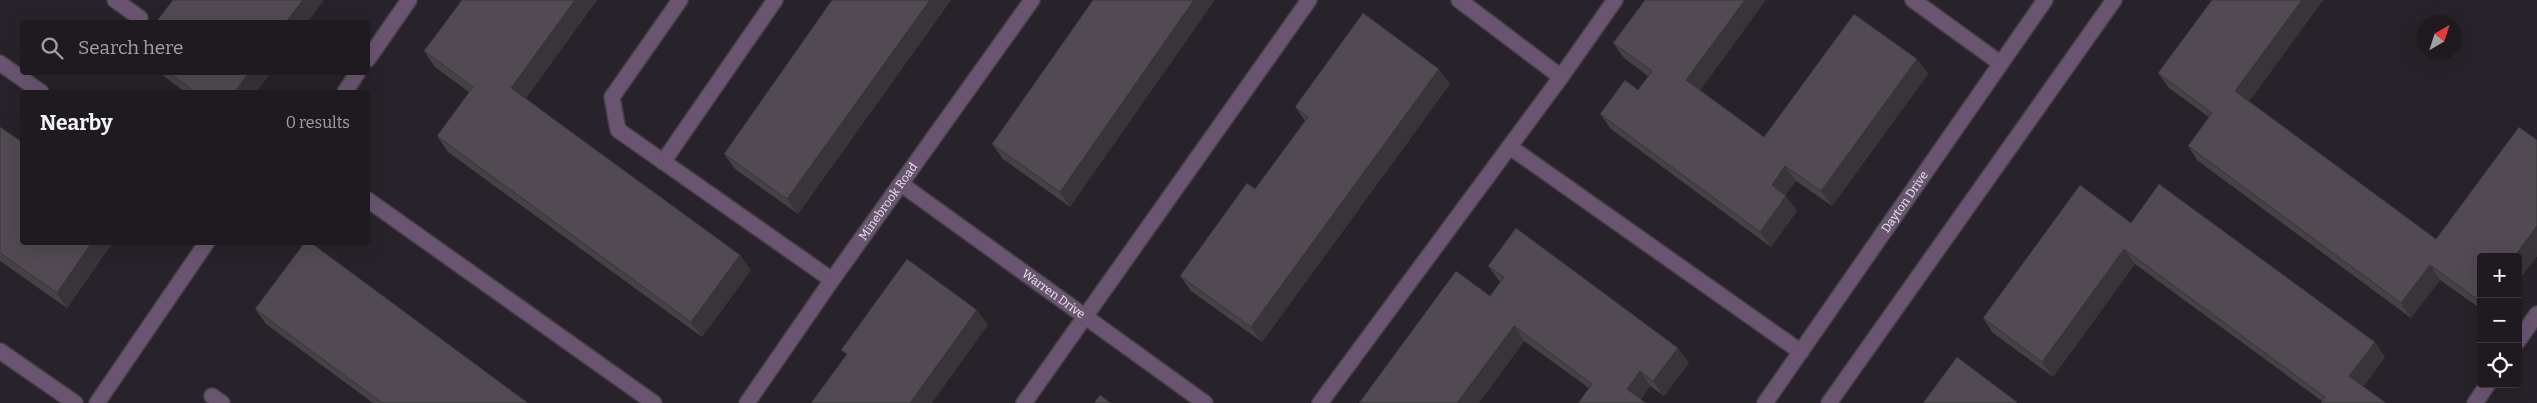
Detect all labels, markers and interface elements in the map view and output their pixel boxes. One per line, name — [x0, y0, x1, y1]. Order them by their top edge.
north arrow — [2417, 15, 2462, 60]
search box — [20, 20, 370, 75]
icon: search — [38, 34, 66, 62]
text: Search here — [78, 36, 183, 59]
text: Nearby — [40, 110, 113, 136]
text: 0 results — [286, 113, 350, 132]
street label: Minebrook Road — [856, 160, 920, 243]
street label: Dayton Drive — [1879, 168, 1931, 235]
map controls — [2477, 253, 2522, 388]
button: + — [2477, 253, 2522, 298]
street label: Warren Drive — [1019, 267, 1088, 321]
button: − — [2477, 298, 2522, 343]
button: locate — [2477, 343, 2522, 388]

